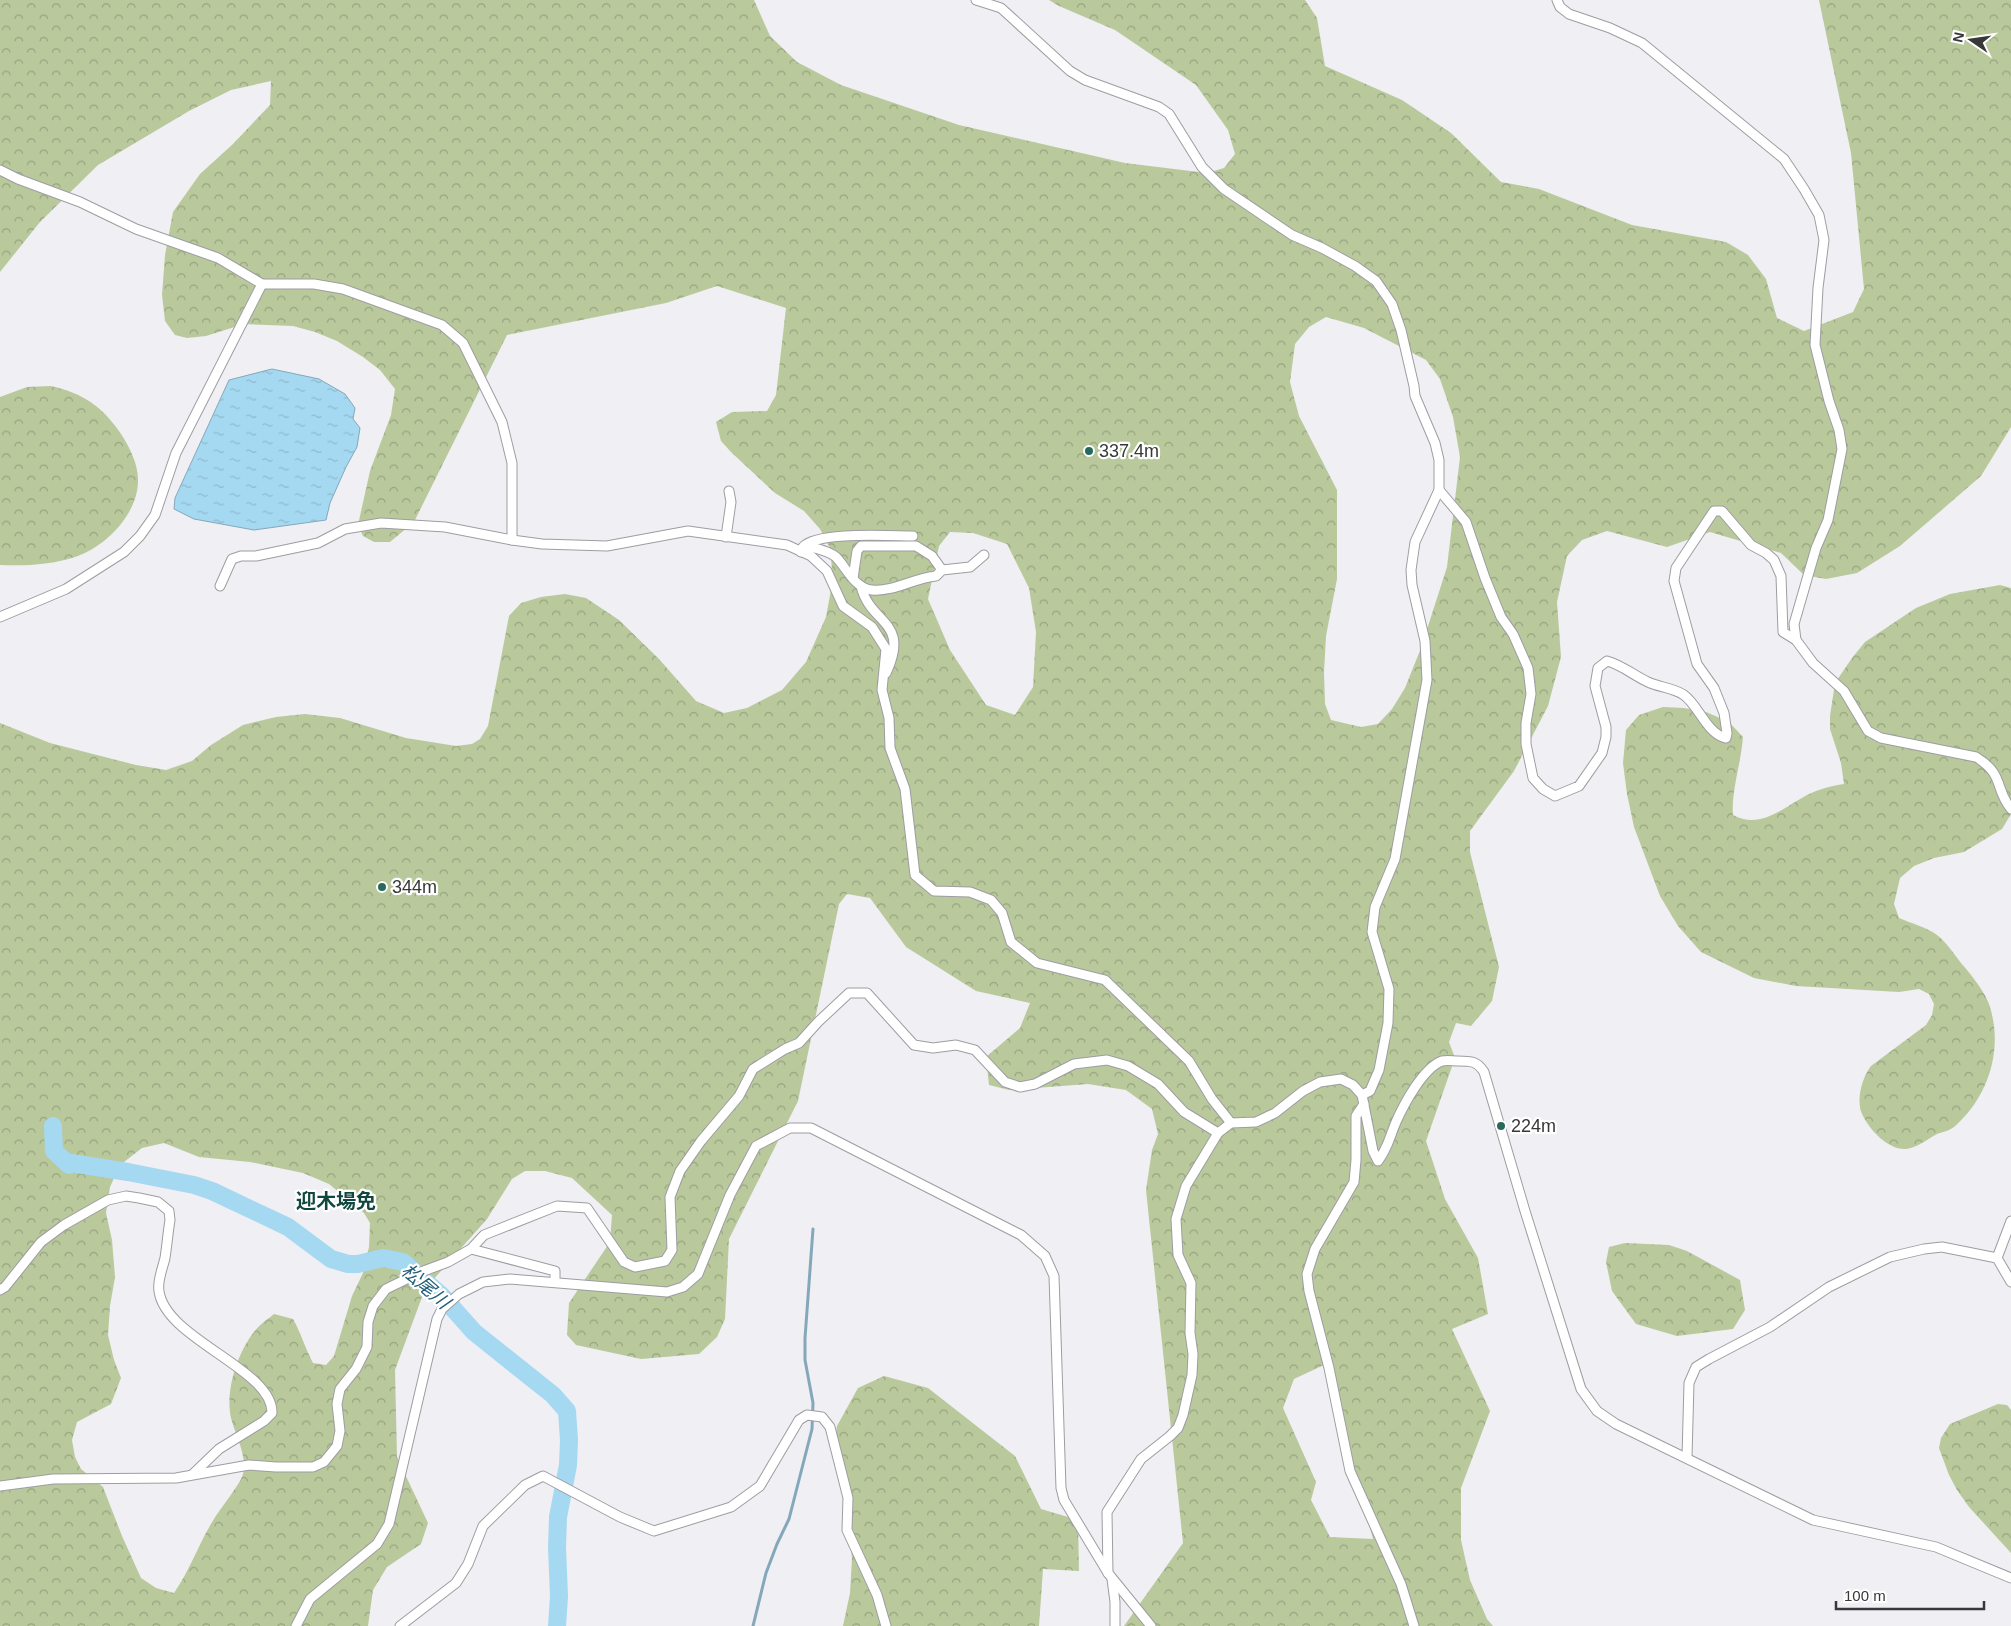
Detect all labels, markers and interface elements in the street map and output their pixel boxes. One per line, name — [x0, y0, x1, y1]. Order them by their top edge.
north arrow — [1946, 15, 1996, 65]
text: N — [1949, 30, 1967, 44]
place label: 337.4m — [1099, 441, 1159, 461]
marker: 337.4m — [1083, 445, 1095, 457]
place label: 344m — [392, 877, 437, 897]
marker: 344m — [376, 881, 388, 893]
place label: 224m — [1511, 1116, 1556, 1136]
marker: 224m — [1495, 1120, 1507, 1132]
district label: 迎木場免 — [296, 1190, 376, 1212]
water label: 松尾川 — [397, 1260, 456, 1314]
scale bar — [1836, 1578, 1984, 1610]
text: 100 m — [1844, 1587, 1886, 1604]

